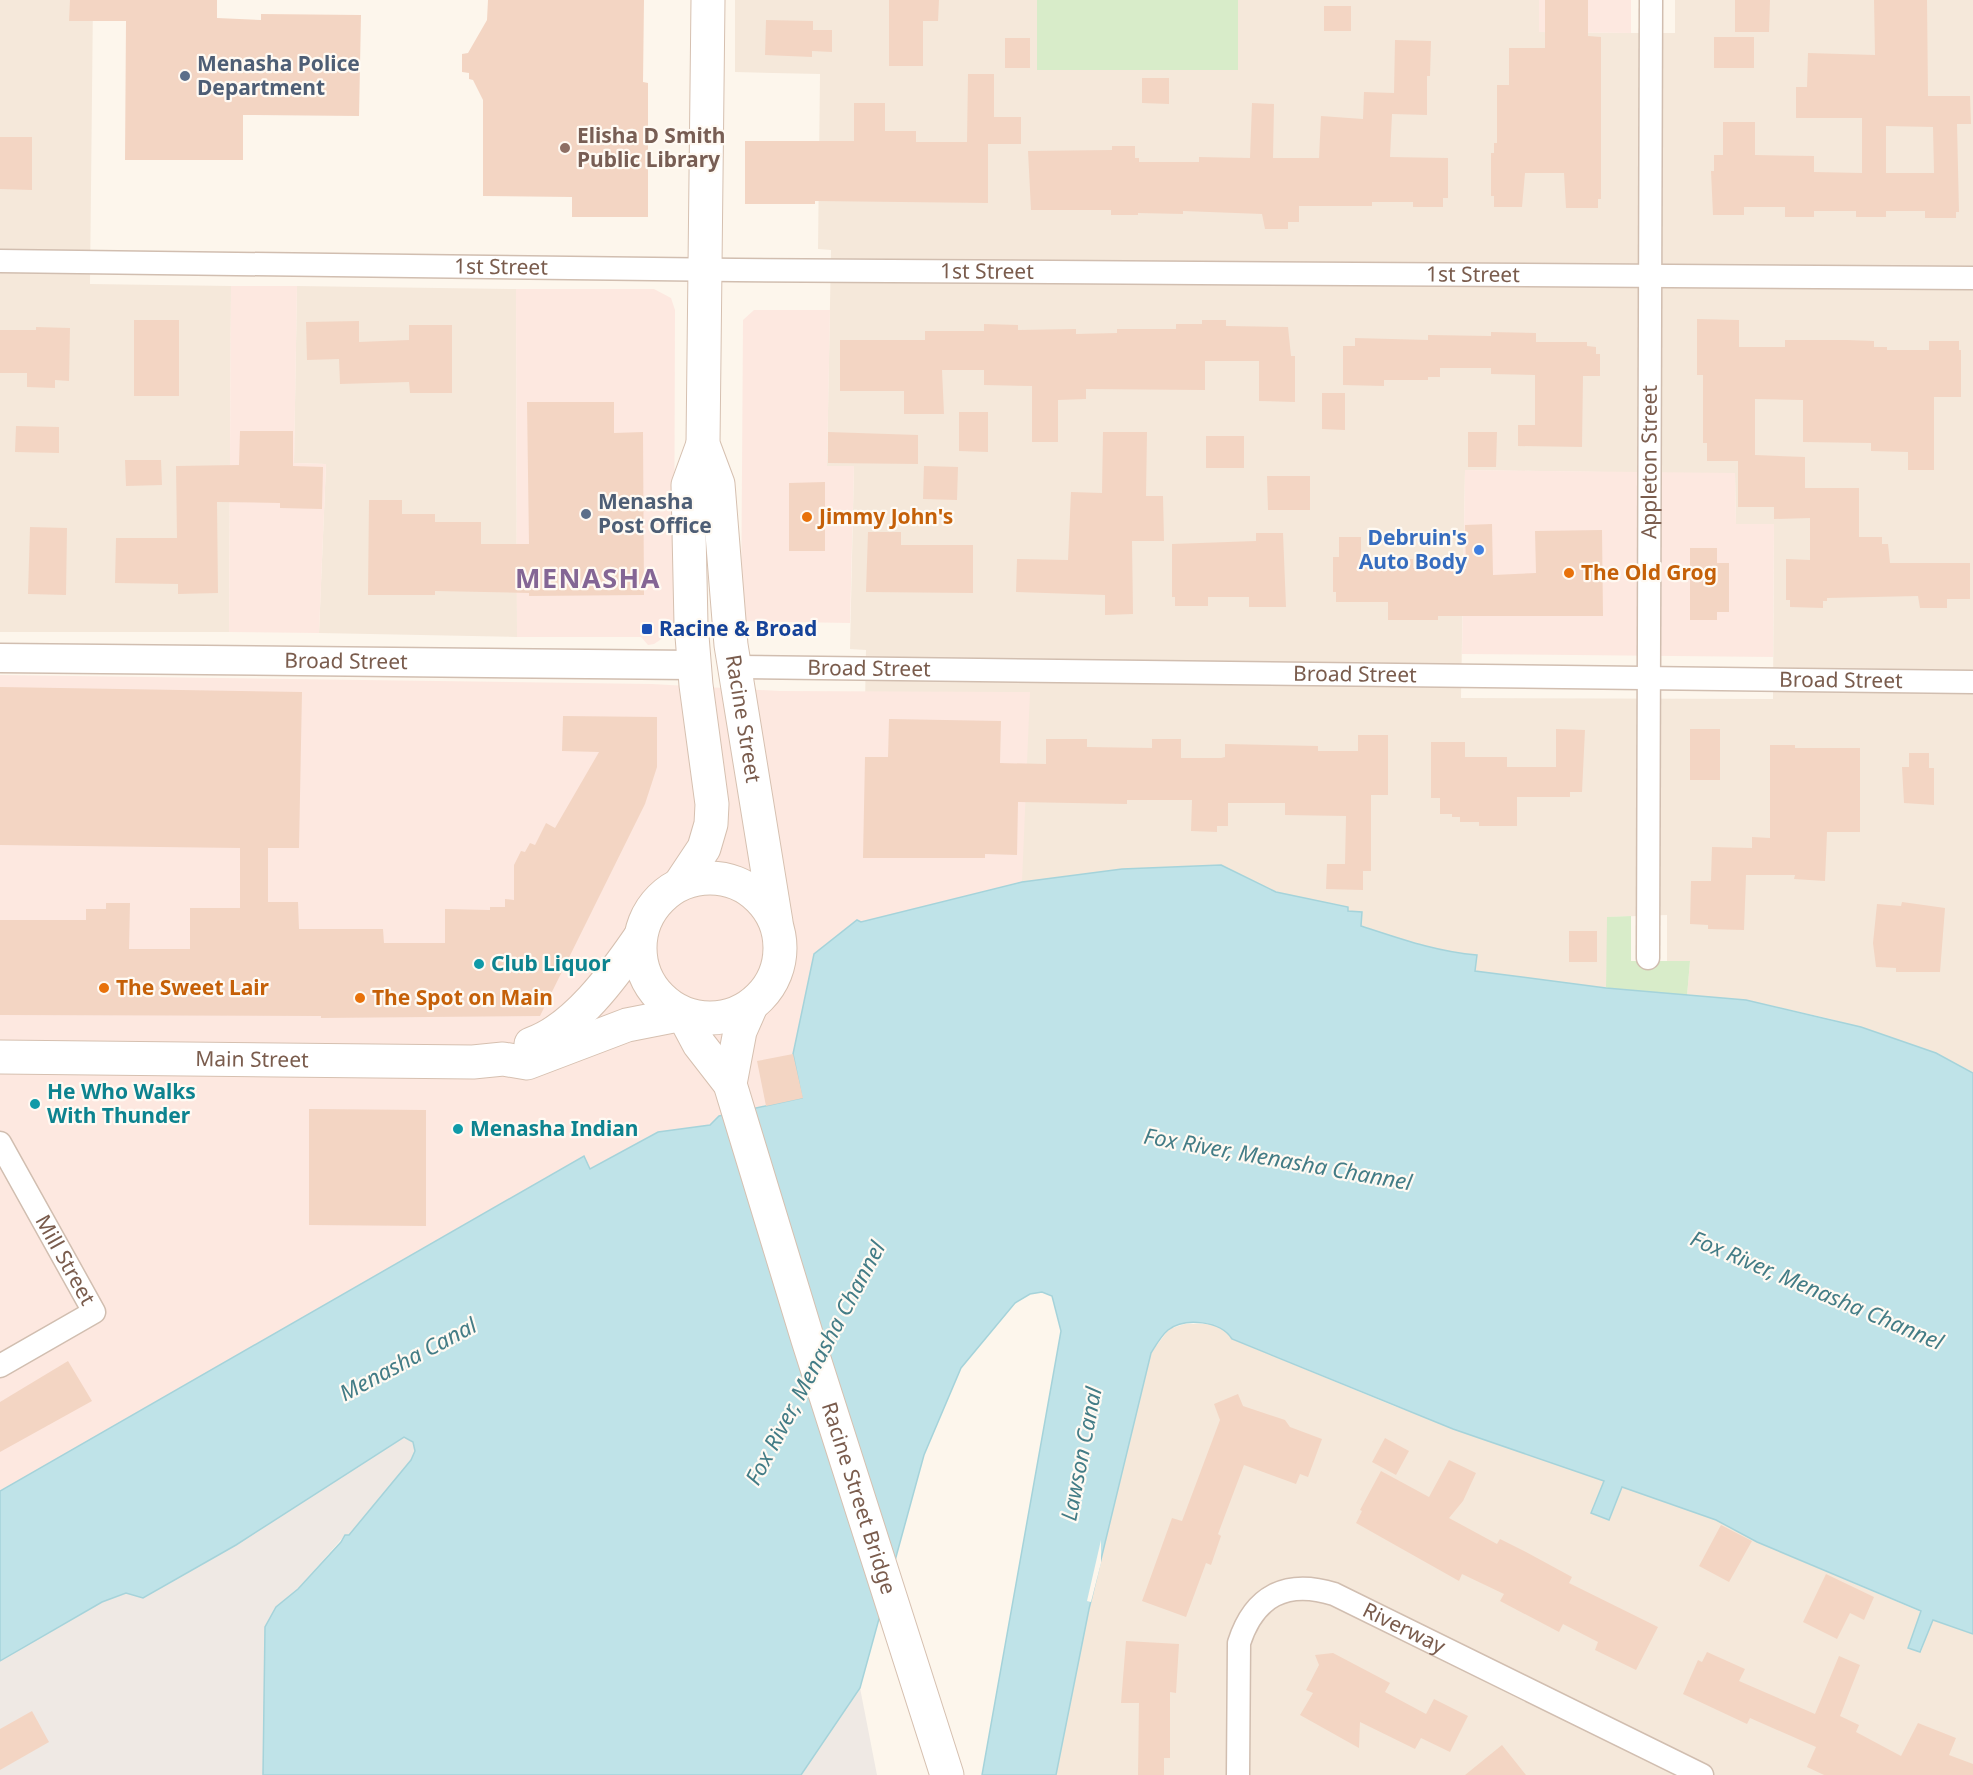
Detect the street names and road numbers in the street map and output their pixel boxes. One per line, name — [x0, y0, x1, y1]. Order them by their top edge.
street label: 1st Street — [454, 252, 548, 281]
street label: 1st Street — [940, 256, 1034, 285]
street label: 1st Street — [1426, 259, 1520, 288]
street label: Appleton Street — [1634, 385, 1663, 539]
street label: Broad Street — [284, 646, 408, 675]
street label: Racine Street — [720, 653, 768, 785]
street label: Broad Street — [807, 653, 931, 682]
street label: Broad Street — [1293, 659, 1417, 688]
street label: Broad Street — [1779, 665, 1903, 694]
street label: Main Street — [195, 1044, 309, 1073]
street label: Mill Street — [30, 1209, 103, 1310]
street label: Racine Street Bridge — [816, 1398, 903, 1598]
street label: Riverway — [1358, 1595, 1451, 1660]

